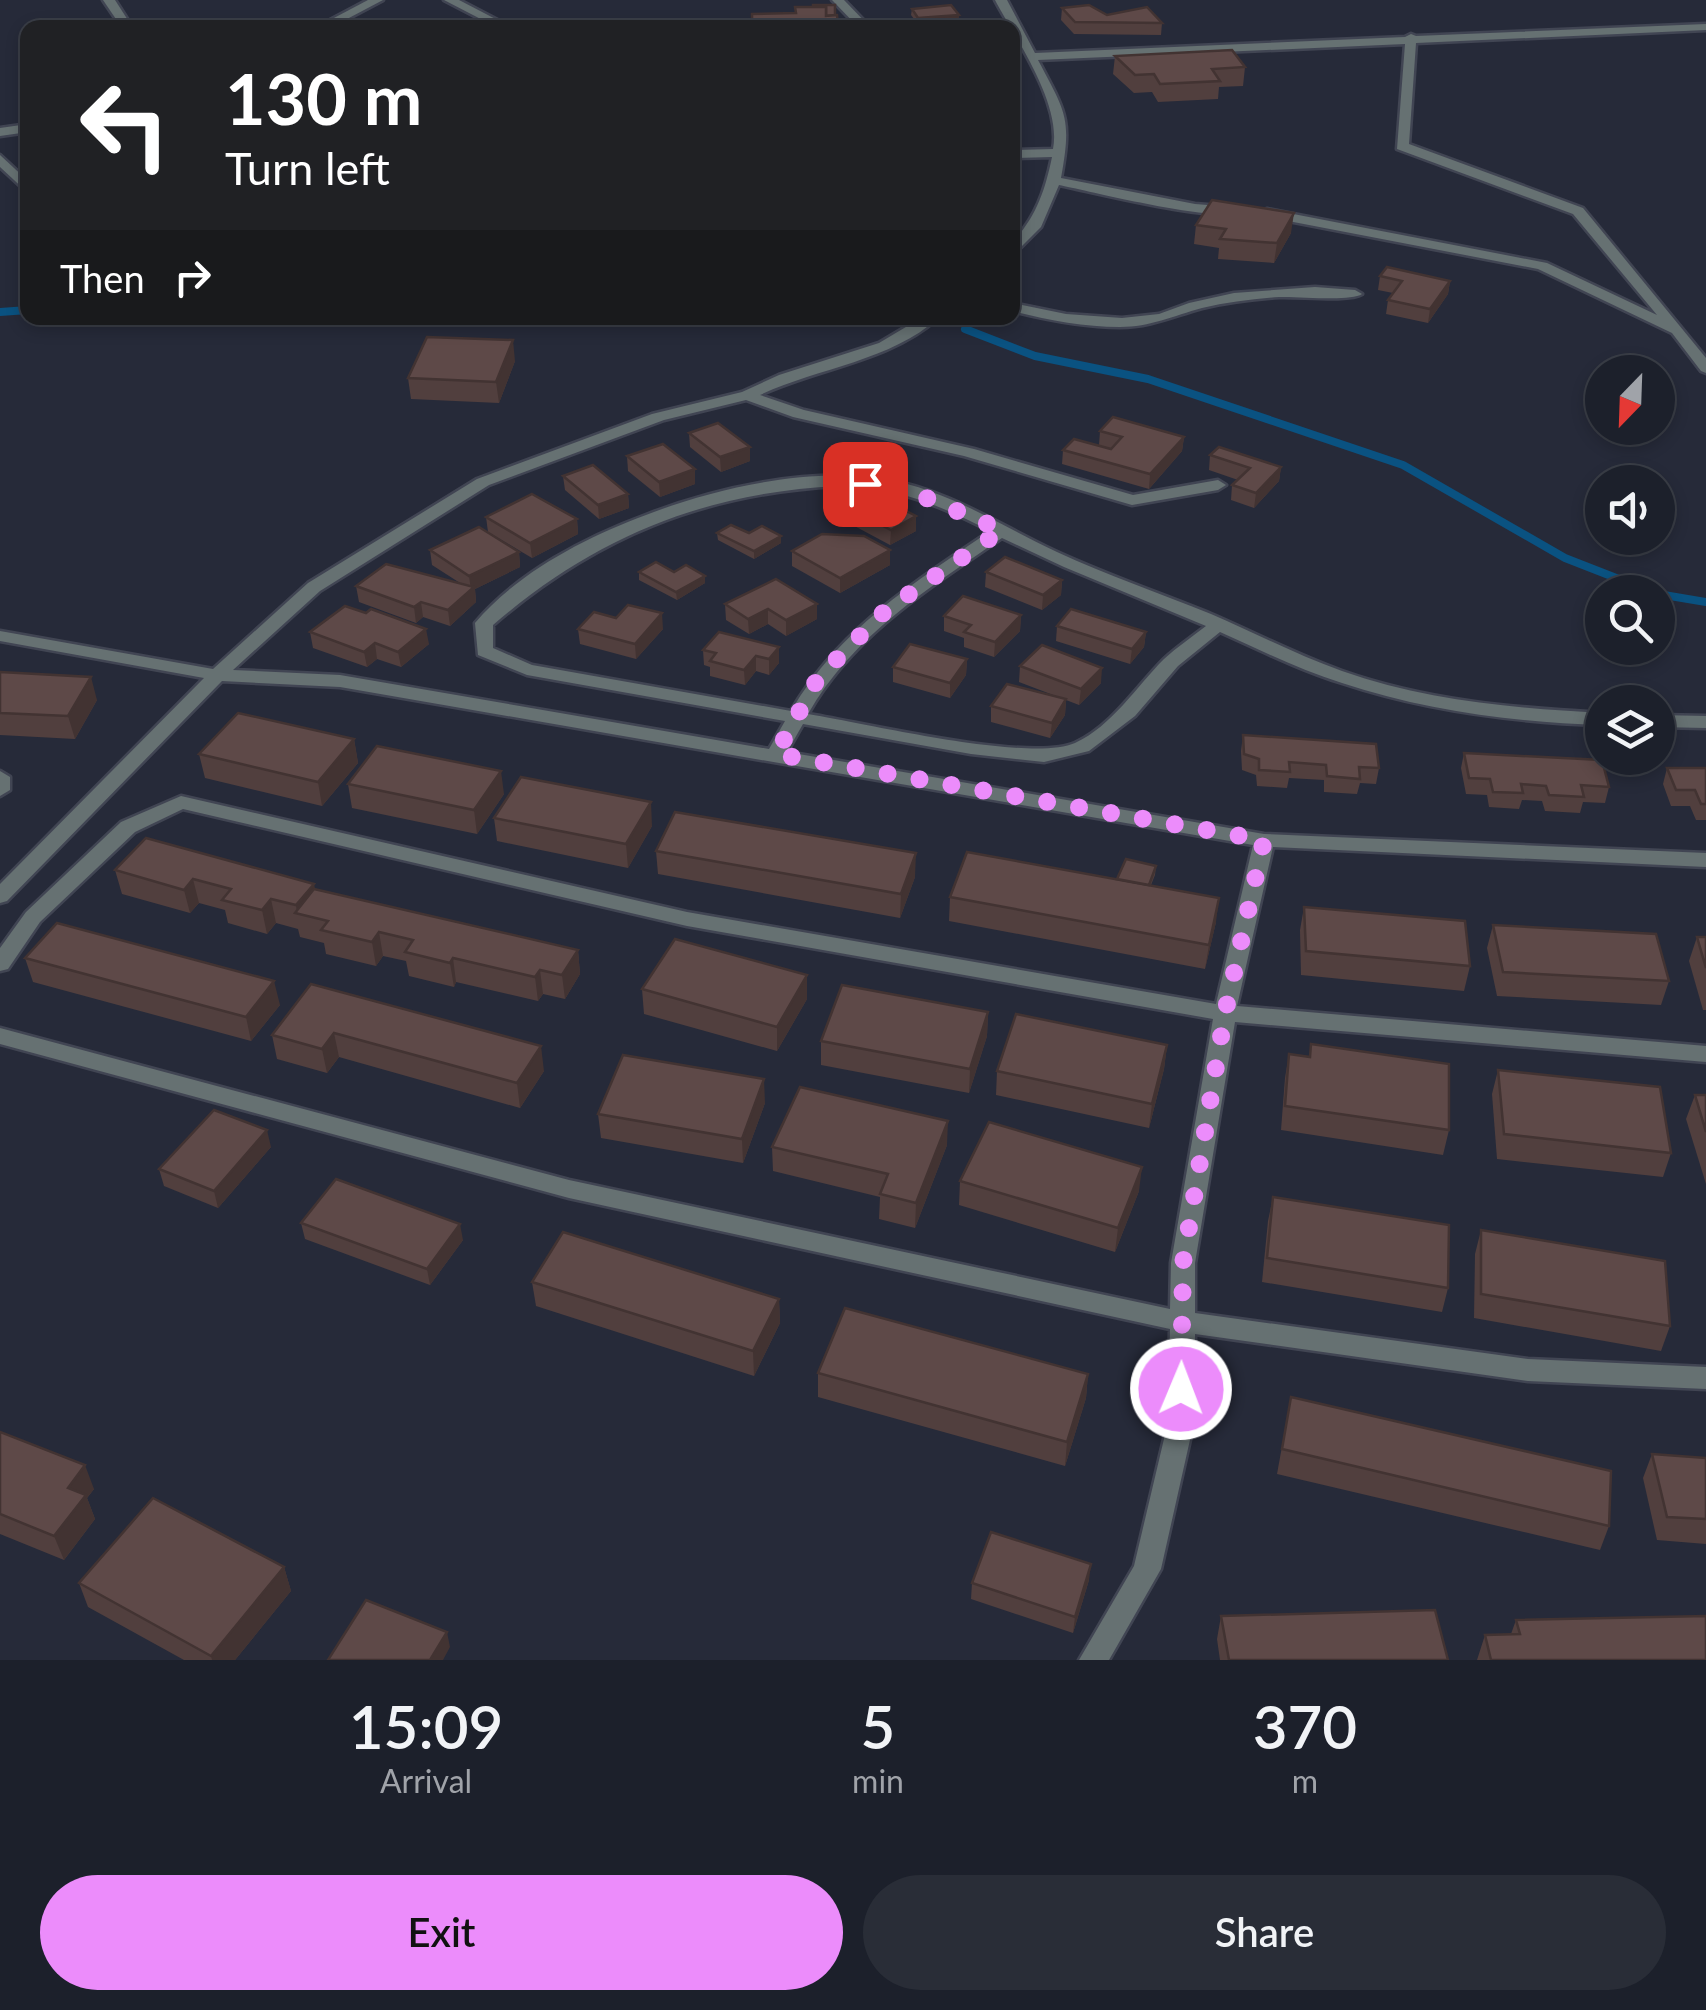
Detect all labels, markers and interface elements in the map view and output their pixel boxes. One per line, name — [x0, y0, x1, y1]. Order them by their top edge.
text: 130 m — [225, 56, 422, 140]
icon: left — [60, 60, 190, 190]
text: Turn left — [225, 141, 390, 195]
icon: right — [165, 250, 220, 305]
text: Then — [60, 255, 145, 301]
north arrow — [1585, 355, 1675, 445]
map controls — [1585, 355, 1675, 775]
pin — [823, 442, 908, 527]
icon: arrive — [838, 457, 893, 512]
button: sound — [1585, 465, 1675, 555]
button: search — [1585, 575, 1675, 665]
button: layers — [1585, 685, 1675, 775]
position arrow — [1129, 1337, 1233, 1441]
text: 15:09 — [349, 1690, 503, 1762]
text: 5 — [861, 1690, 895, 1762]
text: 370 — [1253, 1690, 1357, 1762]
text: Arrival — [380, 1761, 472, 1800]
text: min — [852, 1761, 904, 1800]
text: m — [1292, 1761, 1318, 1800]
button: Exit — [40, 1875, 843, 1990]
button: Share — [863, 1875, 1666, 1990]

